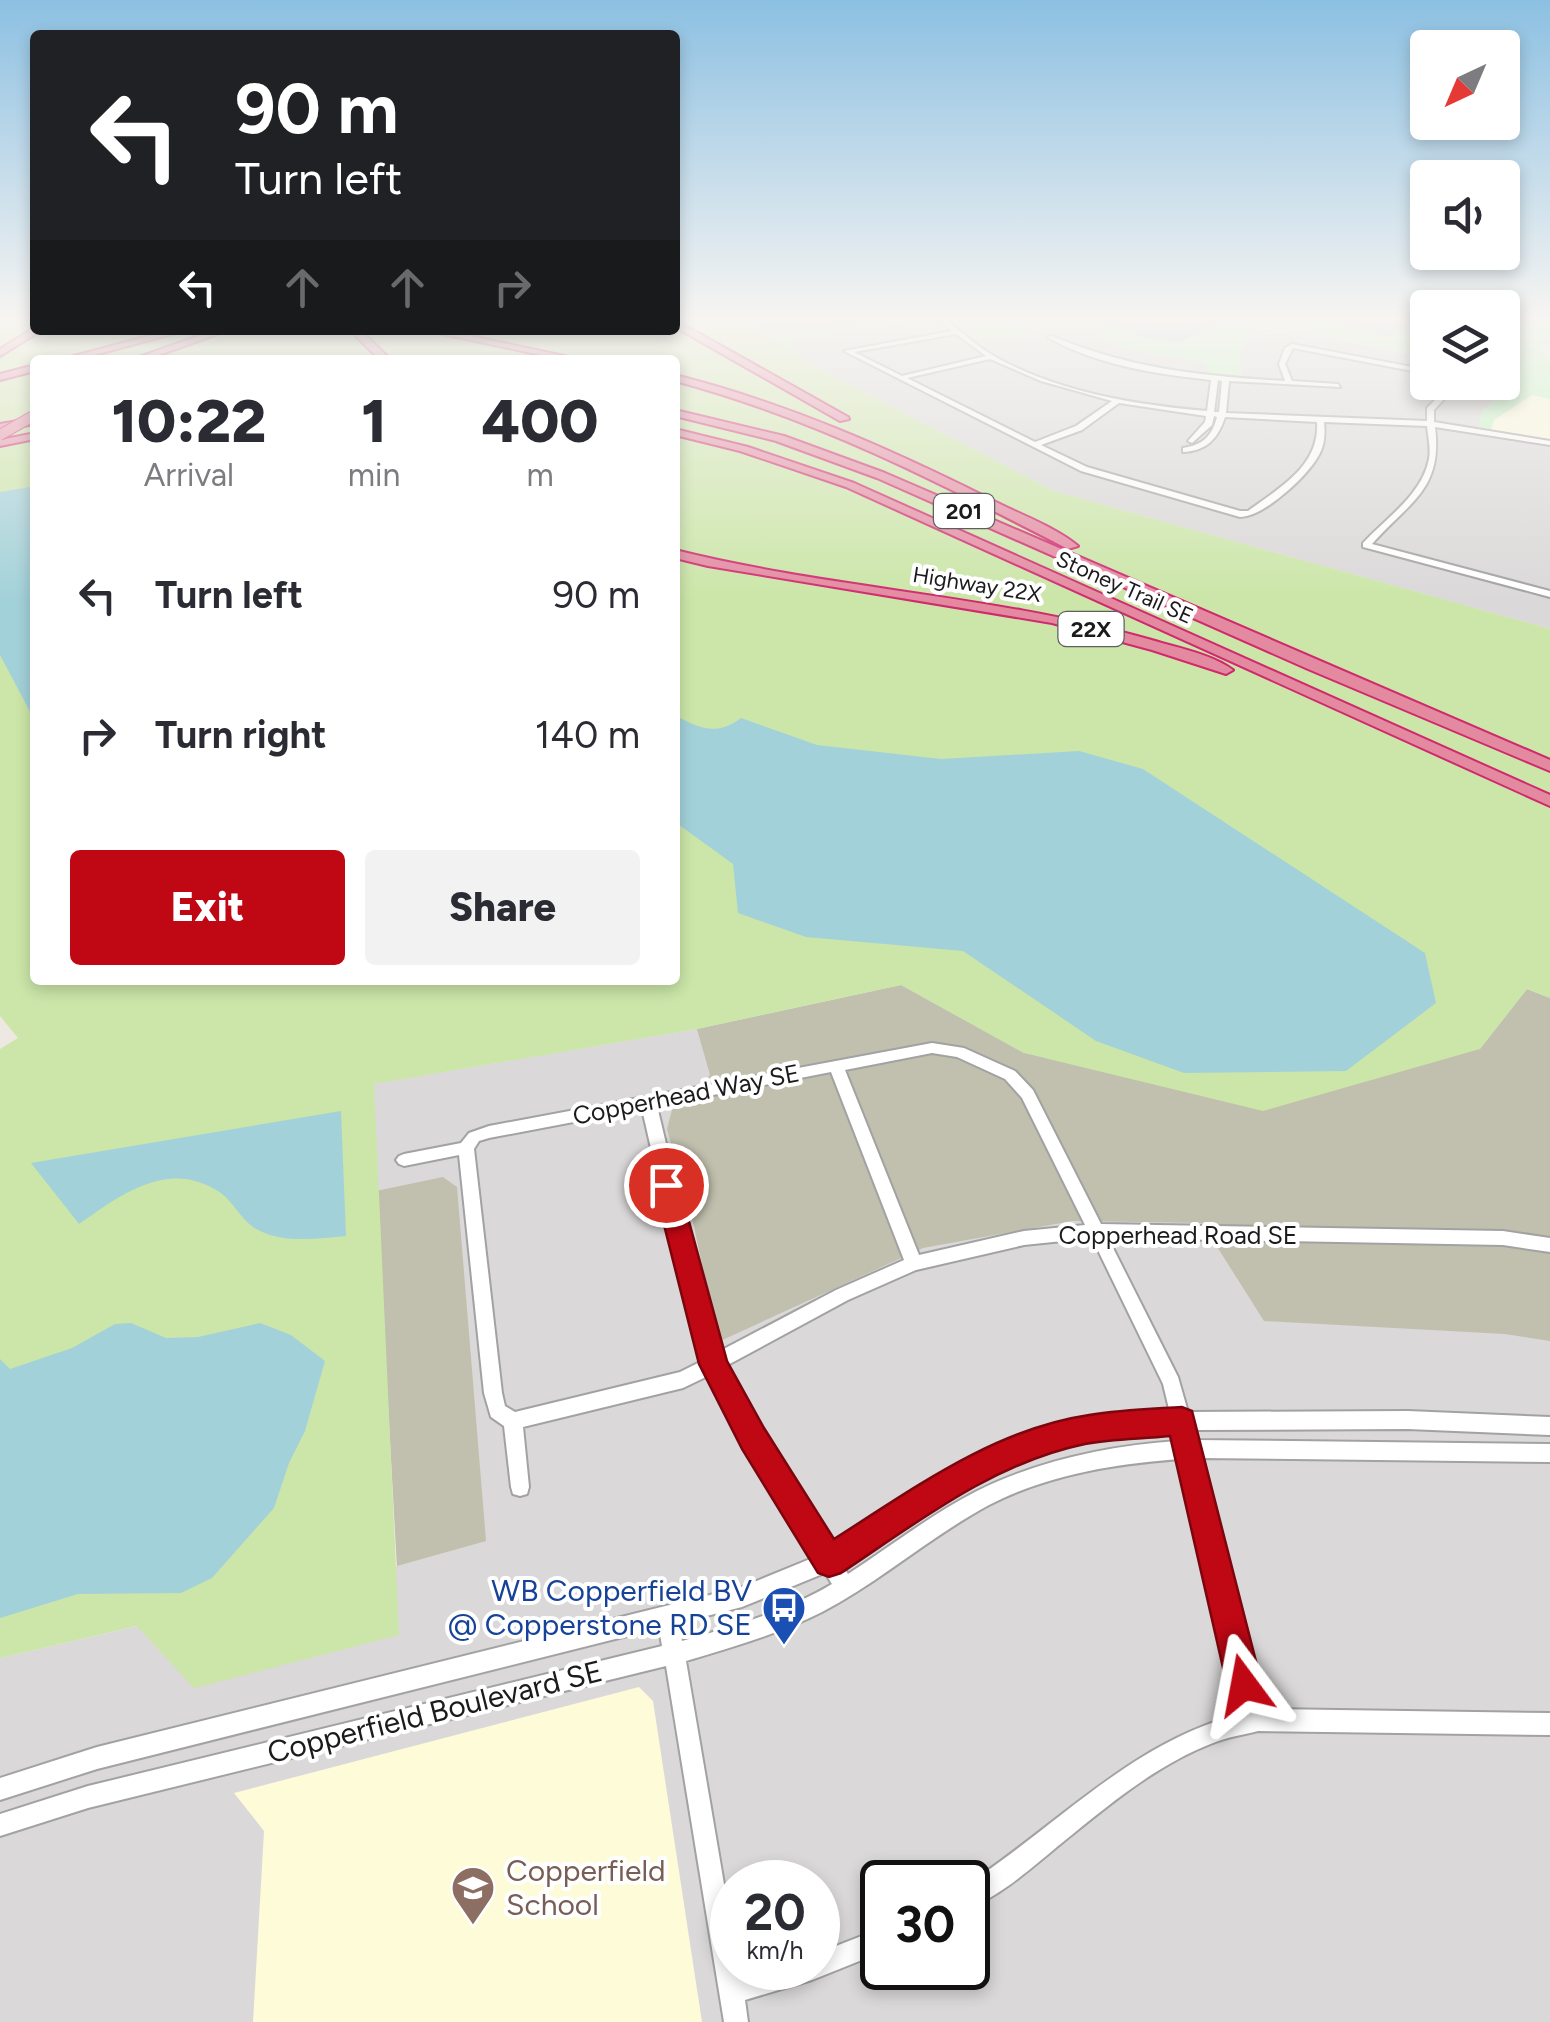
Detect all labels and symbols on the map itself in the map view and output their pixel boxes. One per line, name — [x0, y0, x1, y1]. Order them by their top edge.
north arrow — [1410, 30, 1520, 140]
road number: 201 — [934, 494, 994, 528]
street label: Stoney Trail SE — [1052, 545, 1198, 630]
street label: Highway 22X — [911, 561, 1044, 608]
road number: 22X — [1058, 612, 1124, 646]
street label: Copperhead Way SE — [570, 1057, 802, 1131]
pin — [624, 1143, 709, 1228]
street label: Copperhead Road SE — [1058, 1220, 1298, 1250]
place label: WB Copperfield BV @ Copperstone RD SE — [448, 1572, 752, 1643]
bus stop icon: WB Copperfield BV @ Copperstone RD SE — [761, 1585, 807, 1646]
position arrow — [1192, 1633, 1296, 1737]
street label: Copperfield Boulevard SE — [264, 1652, 606, 1771]
place label: Copperfield School — [506, 1852, 666, 1923]
speed limit sign: 30 — [860, 1860, 990, 1990]
school or university icon: Copperfield School — [450, 1865, 496, 1926]

